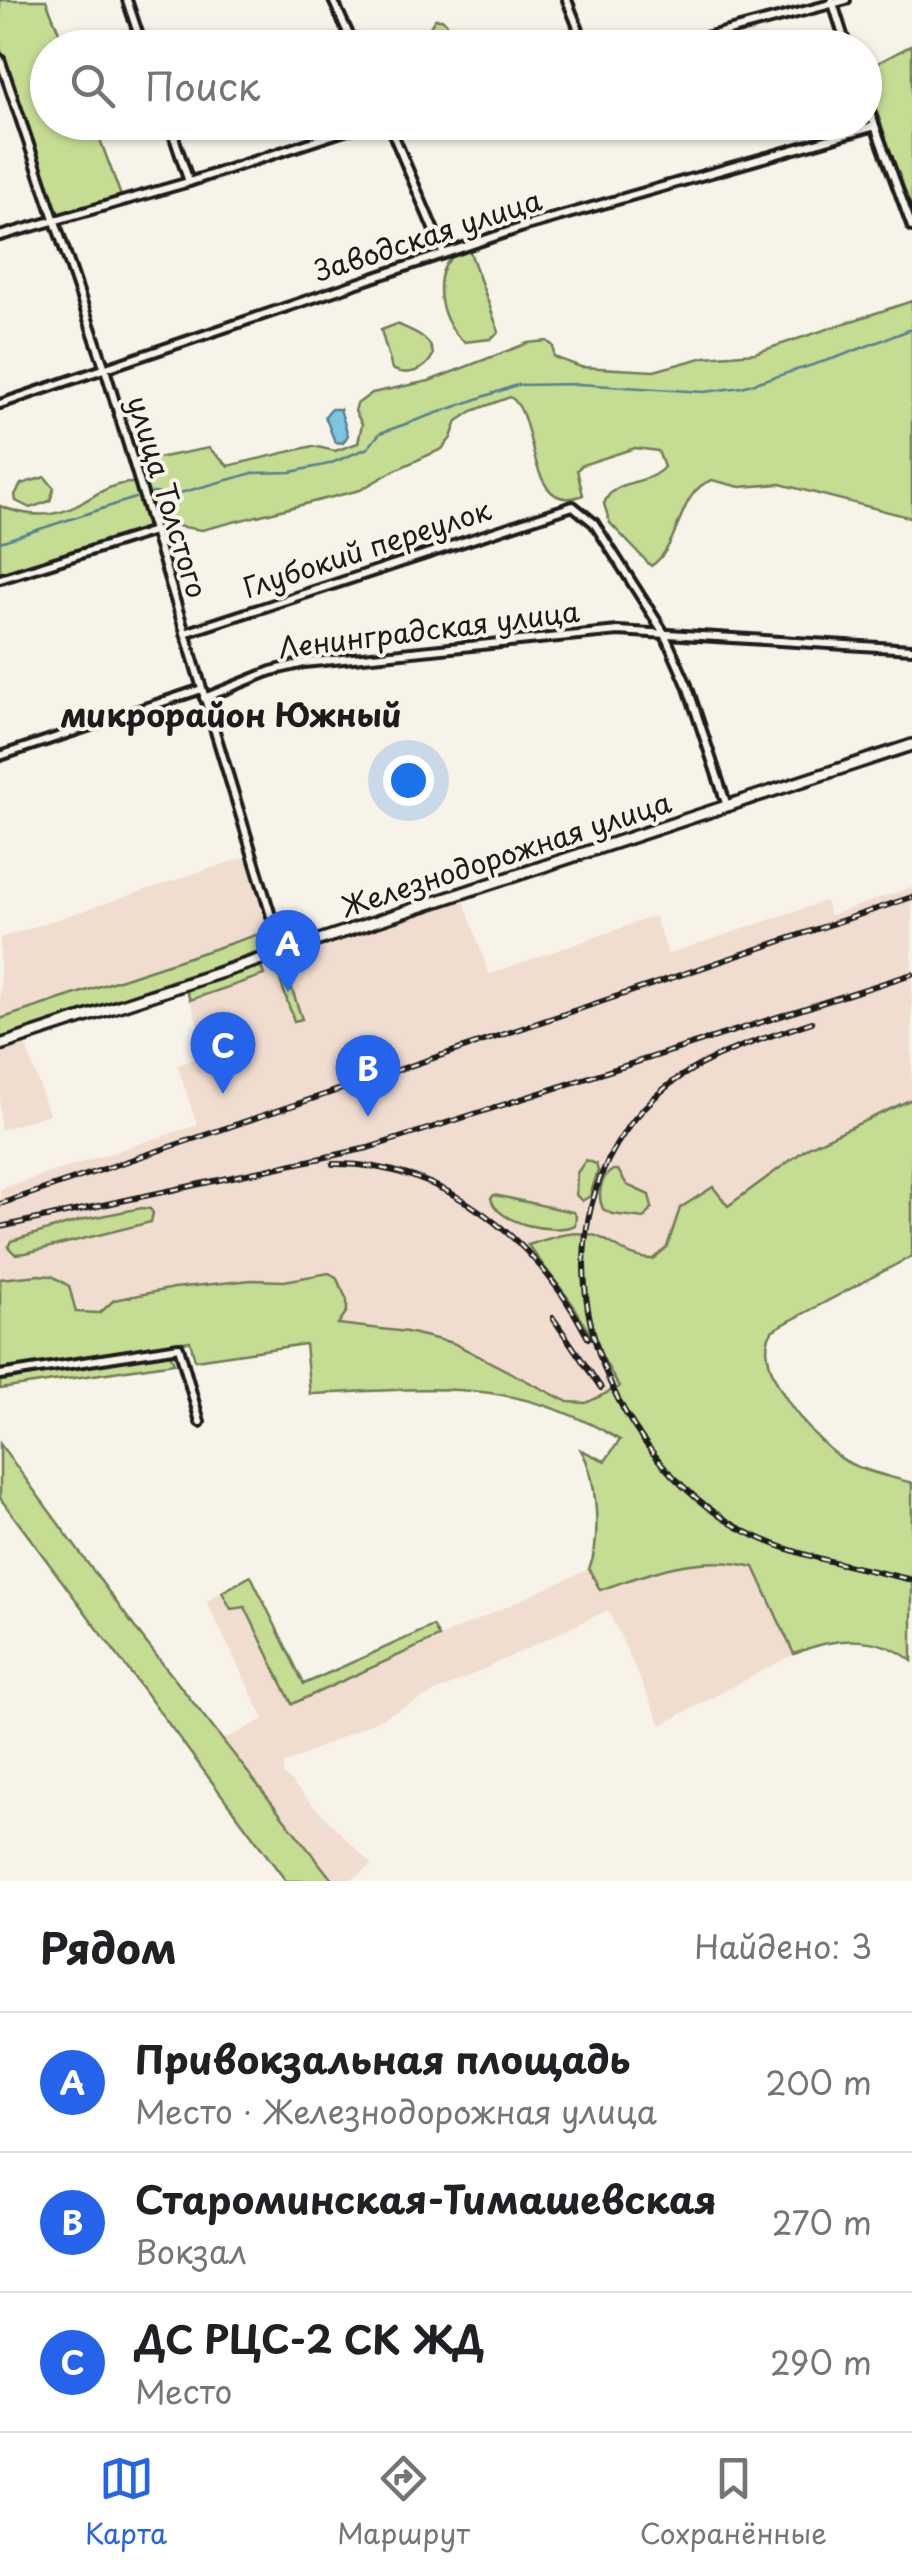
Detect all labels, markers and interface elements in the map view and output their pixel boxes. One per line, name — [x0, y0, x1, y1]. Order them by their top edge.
search box — [30, 30, 882, 140]
text: Поиск — [145, 57, 260, 114]
icon: search — [65, 58, 120, 113]
street label: Заводская улица — [308, 177, 547, 292]
street label: улица Толстого — [117, 390, 220, 603]
street label: Глубокий переулок — [237, 487, 496, 608]
street label: Ленинградская улица — [276, 589, 582, 668]
district label: микрорайон Южный — [60, 690, 402, 738]
your location — [383, 755, 434, 806]
street label: Железнодорожная улица — [335, 780, 677, 927]
pin: A — [256, 910, 320, 992]
pin: C — [190, 1012, 256, 1094]
pin: B — [336, 1034, 400, 1117]
text: Рядом — [40, 1915, 177, 1978]
text: Найдено: 3 — [694, 1922, 872, 1970]
text: Привокзальная площадь — [135, 2030, 630, 2087]
text: A — [60, 2058, 85, 2106]
text: 200 m — [765, 2058, 872, 2106]
text: Место · Железнодорожная улица — [135, 2087, 657, 2135]
text: Староминская-Тимашевская — [135, 2170, 717, 2227]
text: B — [62, 2198, 83, 2246]
text: 270 m — [772, 2198, 872, 2246]
text: Вокзал — [135, 2227, 247, 2275]
text: ДС РЦС-2 СК ЖД — [135, 2310, 484, 2367]
text: C — [60, 2338, 85, 2386]
text: 290 m — [770, 2338, 872, 2386]
text: Место — [135, 2367, 232, 2415]
tab: Карта — [85, 2451, 167, 2554]
tab: Маршрут — [337, 2451, 470, 2554]
tab: Сохранённые — [640, 2451, 827, 2554]

